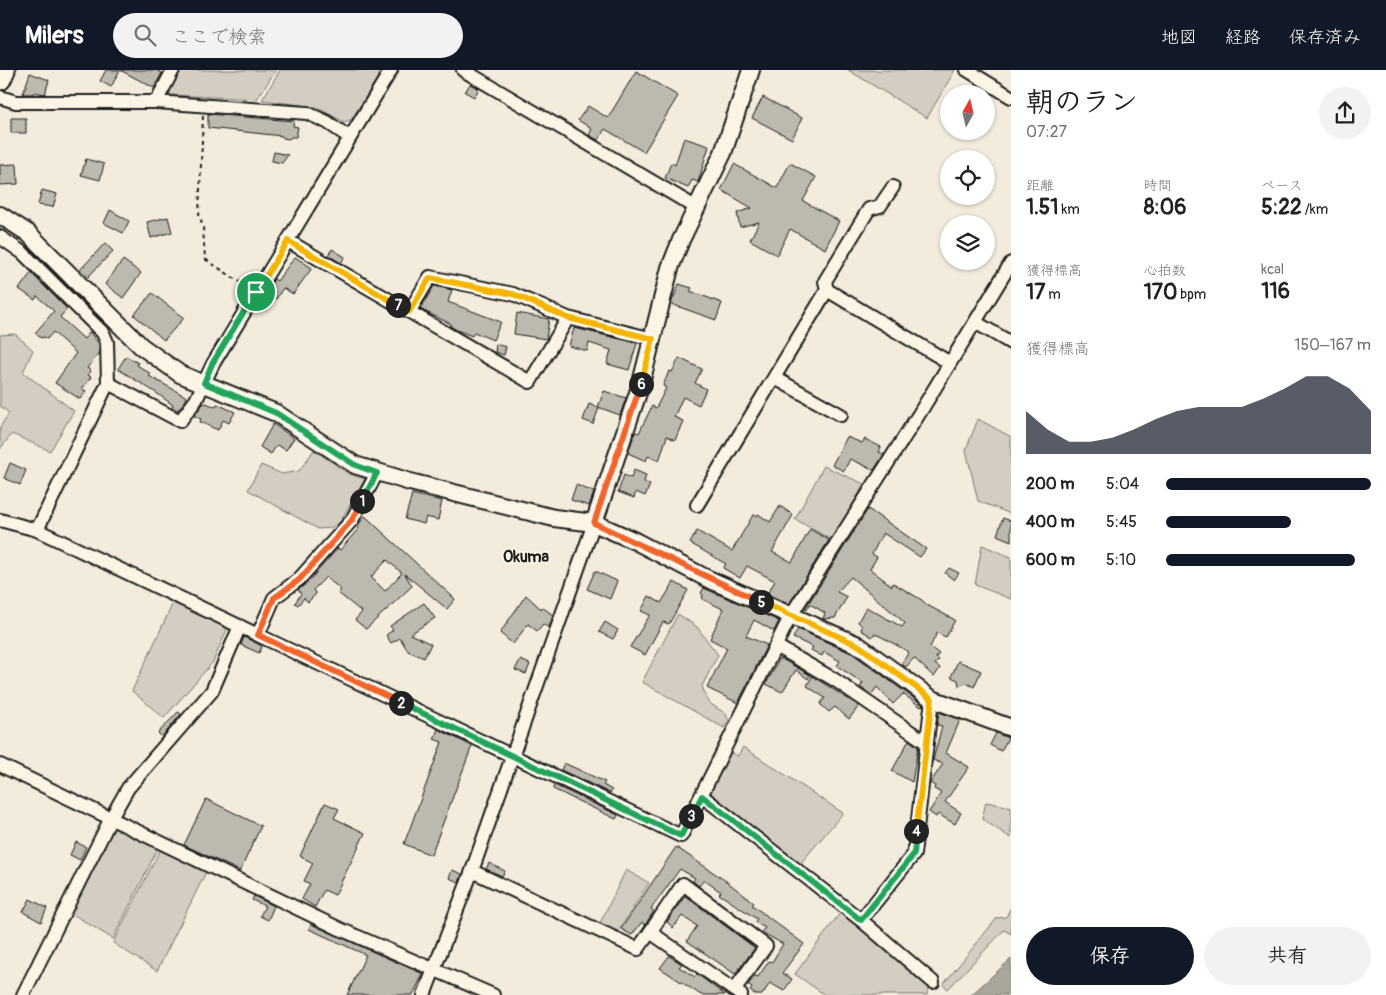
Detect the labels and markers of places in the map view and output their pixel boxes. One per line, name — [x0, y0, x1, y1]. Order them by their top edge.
pin — [235, 271, 277, 313]
pin: 7 — [386, 292, 410, 318]
pin: 6 — [628, 372, 654, 396]
pin: 1 — [350, 488, 374, 514]
pin: 5 — [748, 590, 774, 614]
pin: 2 — [388, 690, 414, 716]
pin: 3 — [678, 804, 704, 828]
pin: 4 — [904, 818, 928, 844]

